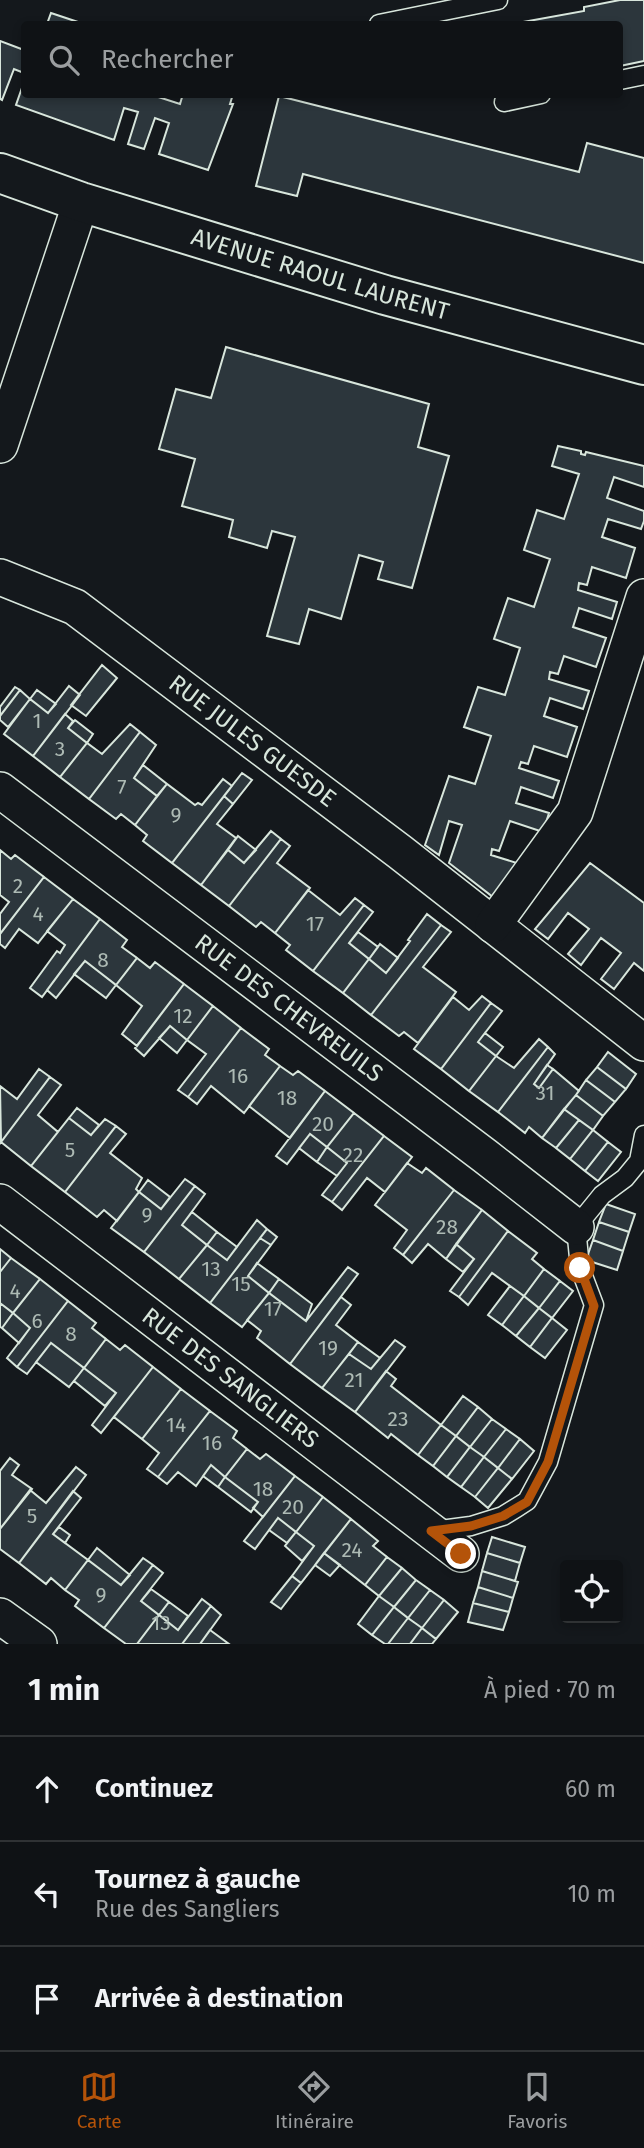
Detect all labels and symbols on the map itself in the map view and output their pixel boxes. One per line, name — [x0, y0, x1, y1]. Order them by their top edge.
street label: AVENUE RAOUL LAURENT — [188, 223, 453, 326]
street label: RUE JULES GUESDE — [163, 669, 341, 813]
house number: 1 — [32, 708, 42, 734]
house number: 3 — [55, 736, 65, 762]
house number: 7 — [117, 774, 127, 800]
house number: 9 — [170, 802, 182, 828]
house number: 2 — [13, 873, 23, 899]
house number: 4 — [32, 901, 44, 927]
house number: 17 — [306, 911, 324, 937]
street label: RUE DES CHEVREUILS — [190, 928, 388, 1088]
house number: 8 — [97, 947, 109, 973]
house number: 12 — [173, 1003, 193, 1029]
house number: 16 — [228, 1063, 248, 1089]
house number: 31 — [535, 1080, 555, 1106]
house number: 18 — [277, 1085, 297, 1111]
house number: 20 — [312, 1111, 334, 1137]
house number: 5 — [65, 1137, 75, 1163]
house number: 22 — [343, 1142, 363, 1168]
house number: 9 — [141, 1202, 153, 1228]
house number: 28 — [436, 1214, 458, 1240]
route start — [564, 1252, 595, 1283]
house number: 13 — [201, 1256, 221, 1282]
house number: 15 — [231, 1271, 251, 1297]
house number: 4 — [9, 1278, 21, 1304]
house number: 17 — [264, 1296, 282, 1322]
street label: RUE DES SANGLIERS — [137, 1302, 324, 1454]
house number: 6 — [31, 1308, 43, 1334]
house number: 8 — [65, 1321, 77, 1347]
house number: 19 — [318, 1335, 338, 1361]
house number: 21 — [345, 1367, 363, 1393]
house number: 23 — [388, 1406, 408, 1432]
house number: 14 — [166, 1412, 186, 1438]
house number: 16 — [202, 1430, 222, 1456]
house number: 18 — [253, 1476, 273, 1502]
house number: 20 — [282, 1494, 304, 1520]
house number: 5 — [27, 1503, 37, 1529]
house number: 24 — [342, 1537, 363, 1563]
route end — [445, 1538, 476, 1569]
house number: 9 — [95, 1582, 107, 1608]
house number: 13 — [151, 1610, 171, 1636]

